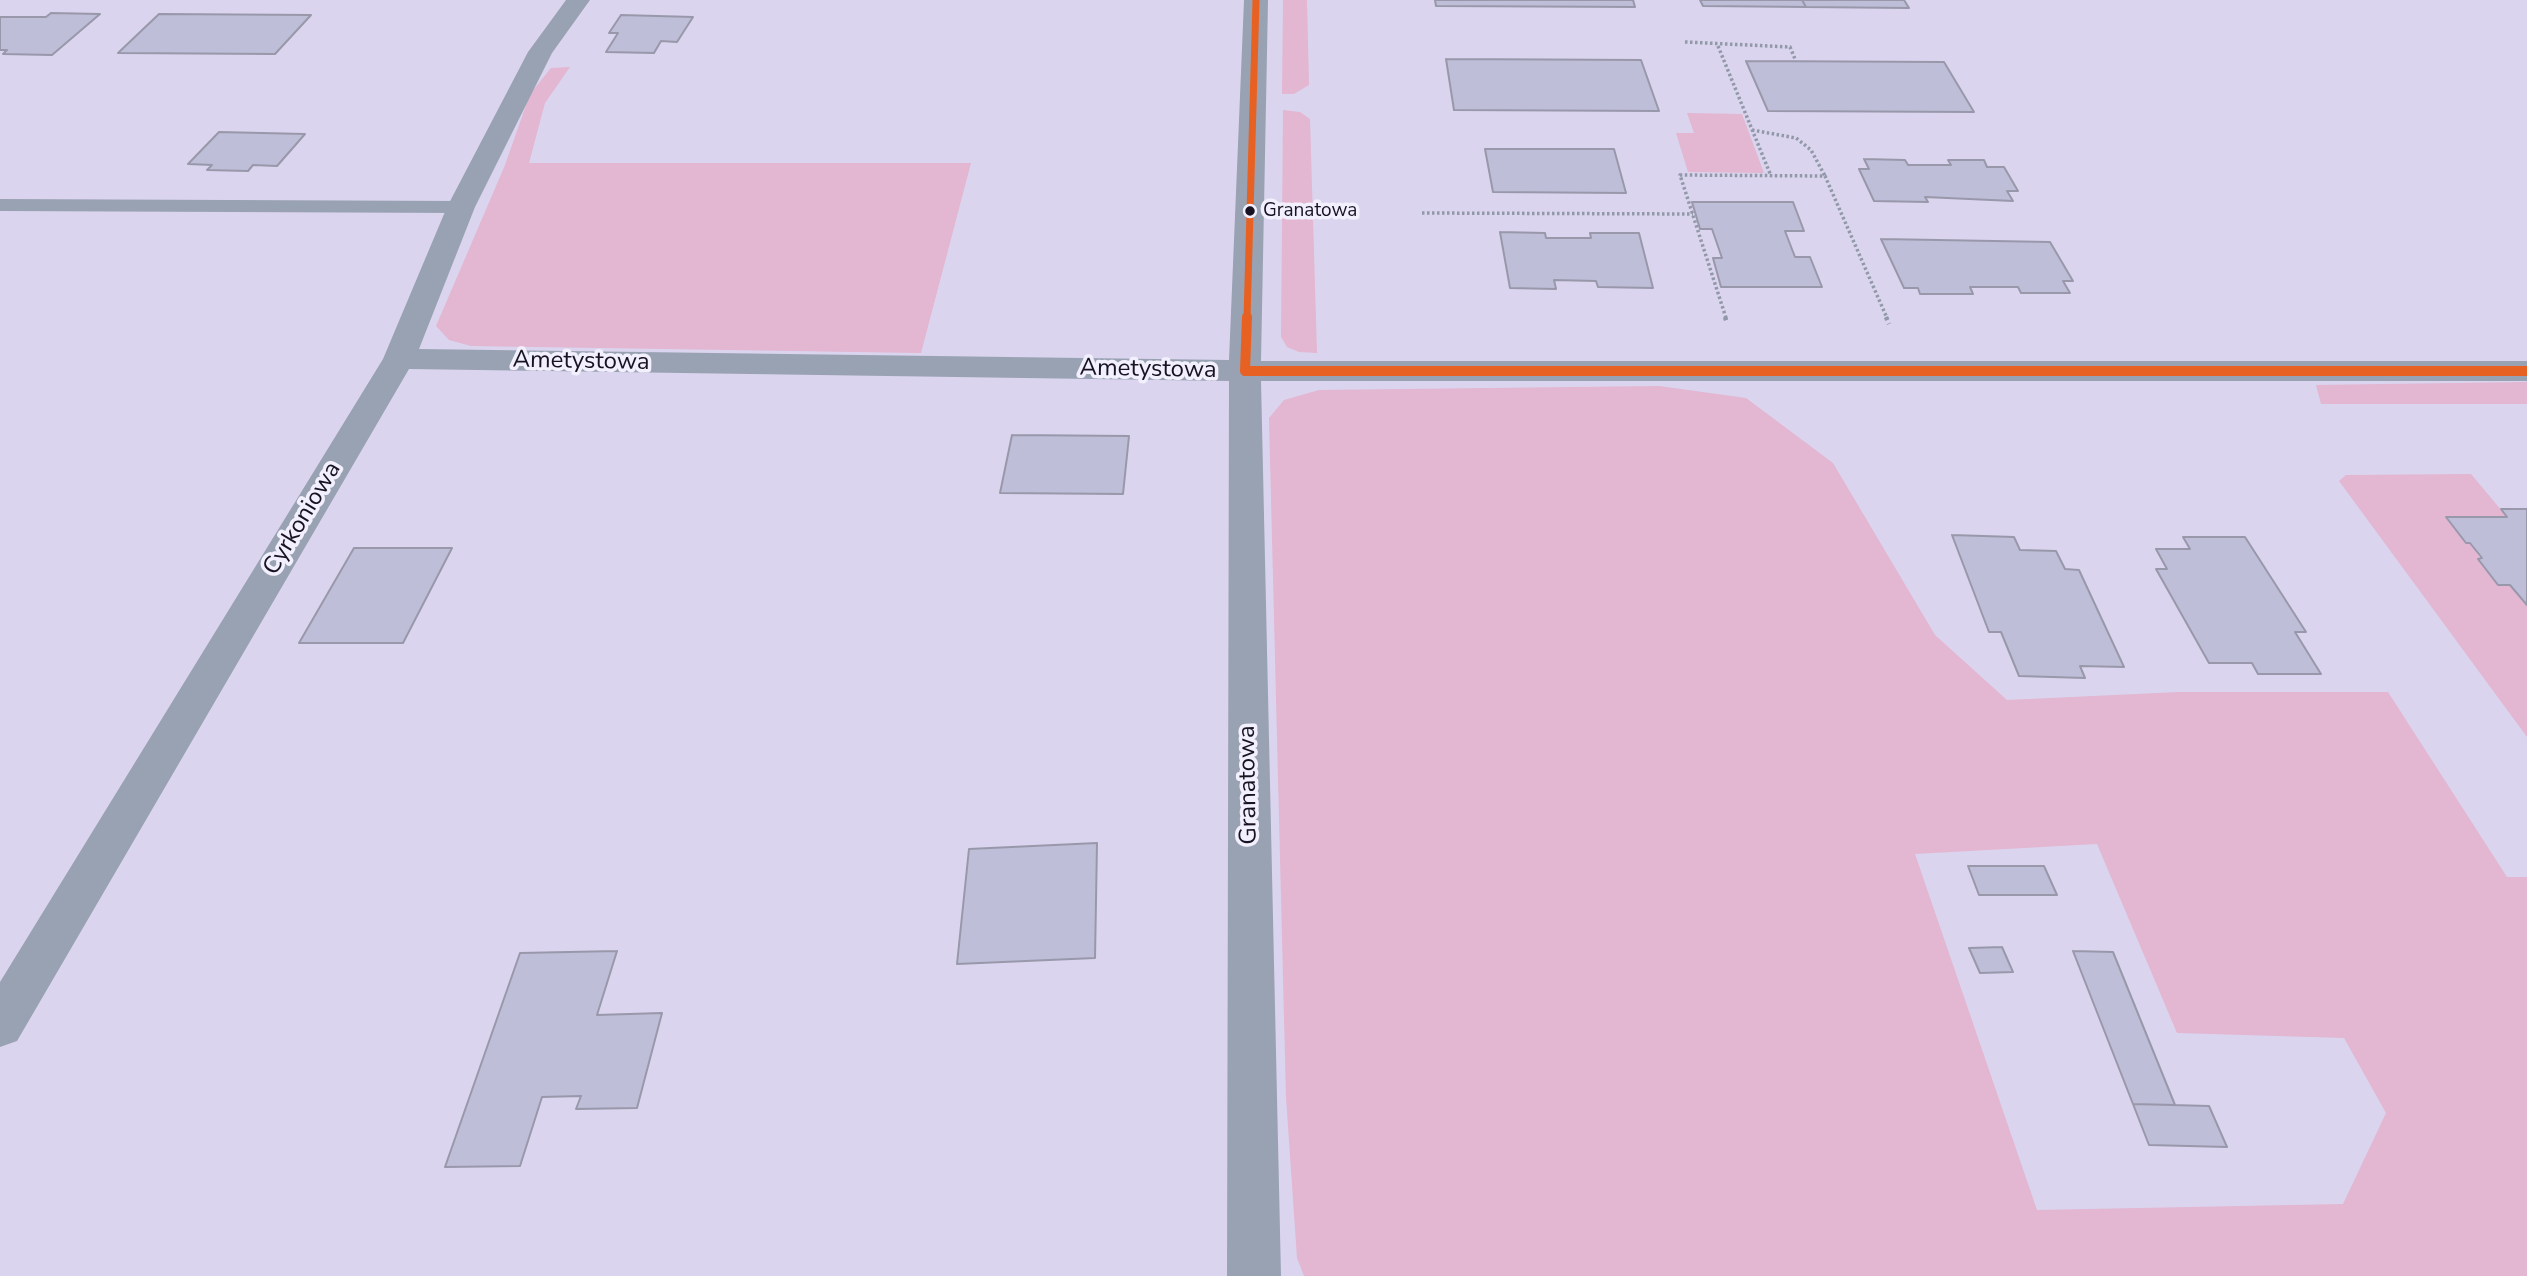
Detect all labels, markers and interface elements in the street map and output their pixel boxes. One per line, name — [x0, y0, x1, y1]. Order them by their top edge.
place label: Granatowa — [1263, 200, 1357, 222]
marker: Granatowa — [1243, 204, 1257, 218]
street label: Ametystowa — [512, 346, 650, 378]
street label: Ametystowa — [1079, 354, 1217, 386]
street label: Cyrkoniowa — [258, 457, 348, 581]
street label: Granatowa — [1234, 725, 1264, 845]

